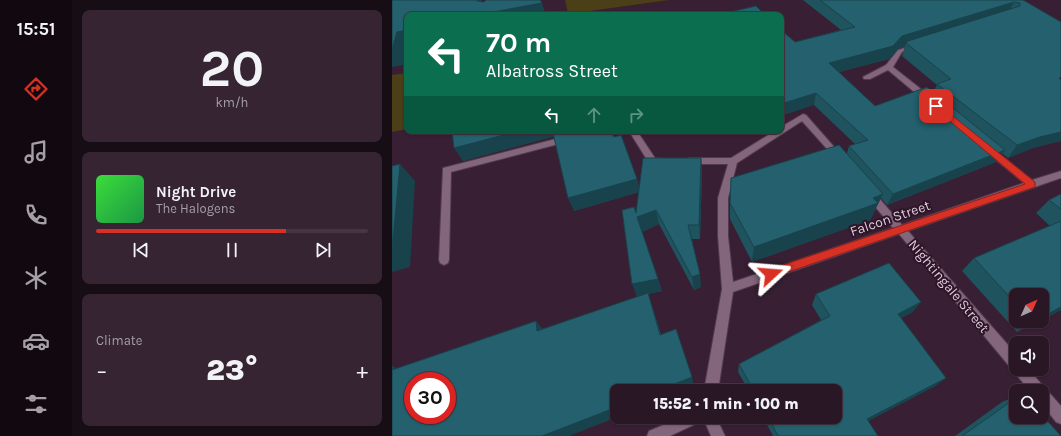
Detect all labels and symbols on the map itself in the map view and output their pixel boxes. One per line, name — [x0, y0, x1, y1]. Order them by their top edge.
pin — [919, 89, 953, 123]
street label: Falcon Street — [848, 197, 933, 240]
street label: Nightingale Street — [905, 236, 993, 336]
position arrow — [750, 253, 792, 295]
north arrow — [1009, 288, 1049, 328]
speed limit sign: 30 — [404, 372, 456, 424]

